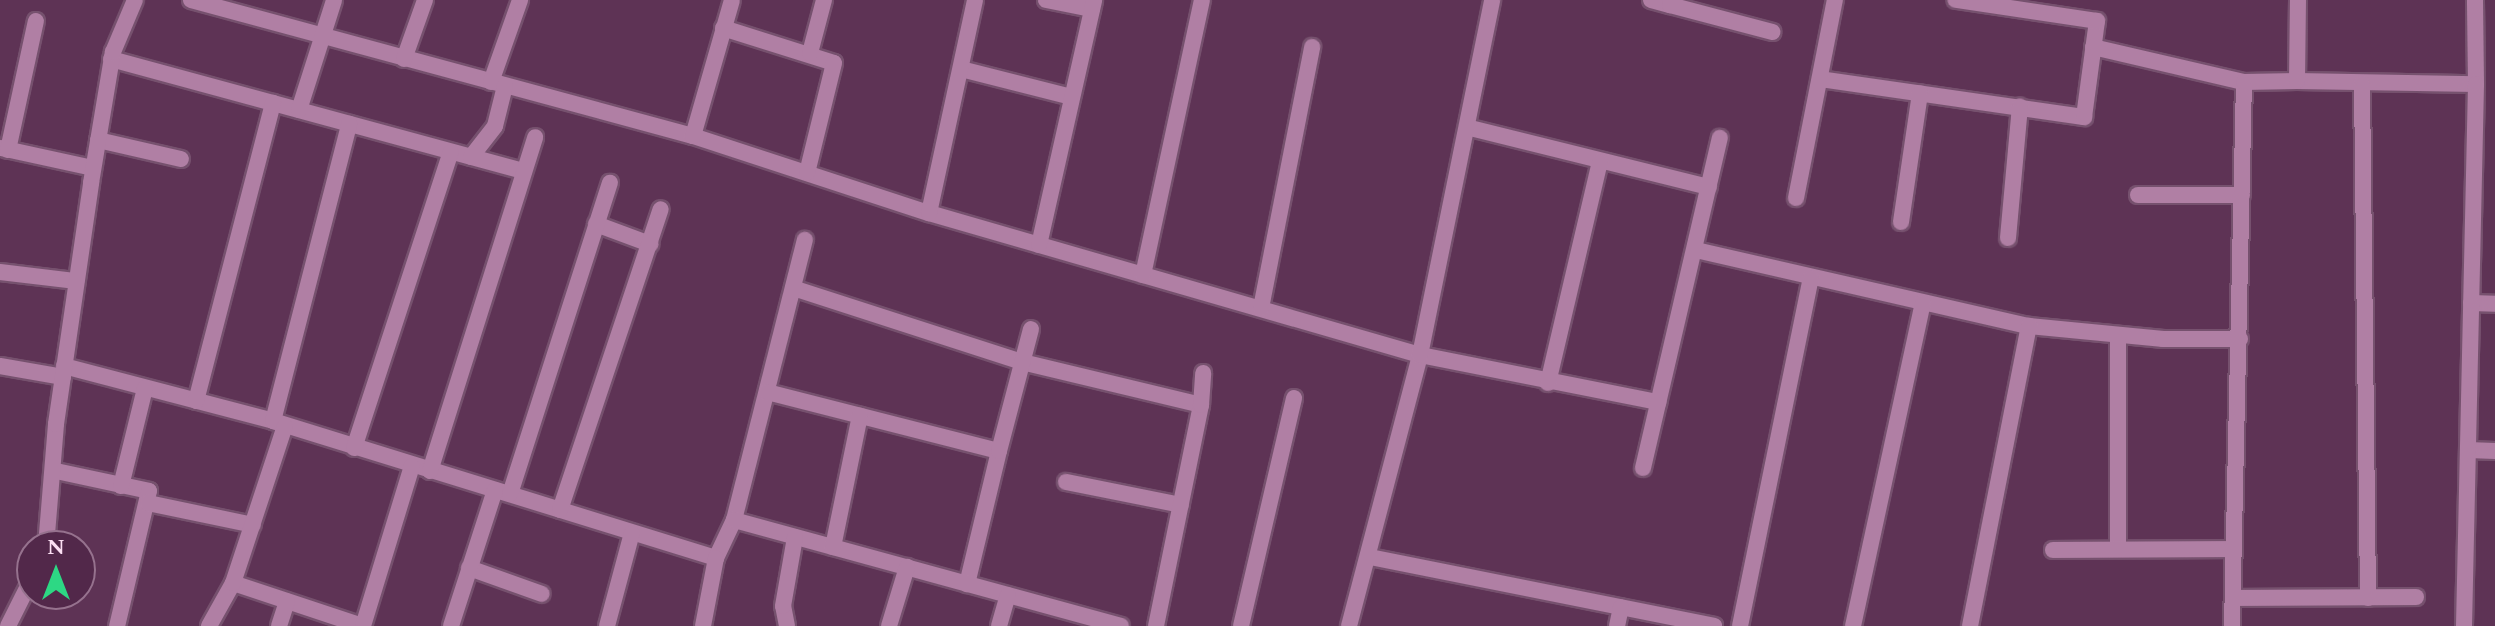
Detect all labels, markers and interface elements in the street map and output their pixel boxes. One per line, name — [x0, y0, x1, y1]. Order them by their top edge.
north arrow — [16, 530, 96, 610]
text: N — [47, 531, 65, 564]

